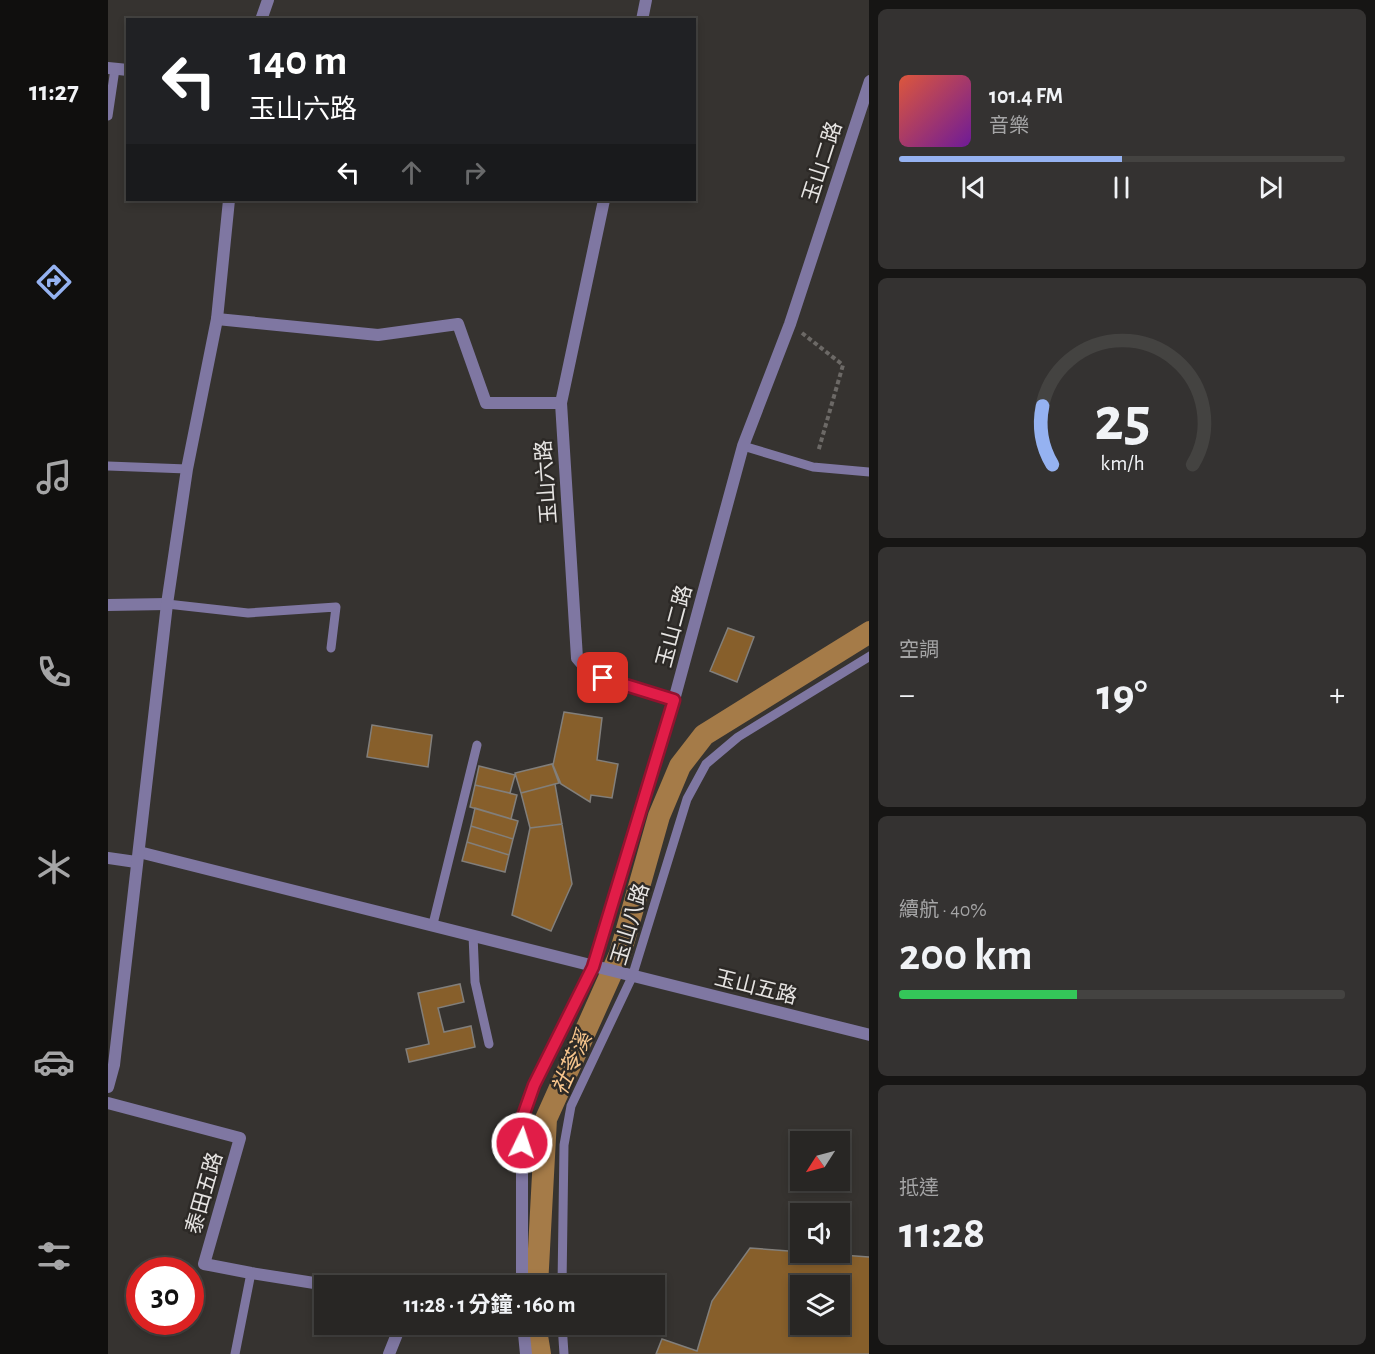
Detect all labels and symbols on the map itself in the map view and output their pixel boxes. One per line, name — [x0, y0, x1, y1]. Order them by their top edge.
street label: 玉山二路 — [799, 119, 845, 205]
street label: 玉山六路 — [532, 439, 560, 525]
street label: 玉山二路 — [653, 583, 695, 669]
pin — [577, 652, 628, 703]
street label: 玉山八路 — [607, 881, 653, 967]
street label: 玉山五路 — [713, 966, 799, 1008]
water label: 社苓溪 — [548, 1026, 597, 1098]
position arrow — [490, 1111, 554, 1175]
north arrow — [790, 1131, 850, 1191]
street label: 泰田五路 — [182, 1150, 226, 1236]
speed limit sign: 30 — [126, 1257, 204, 1335]

